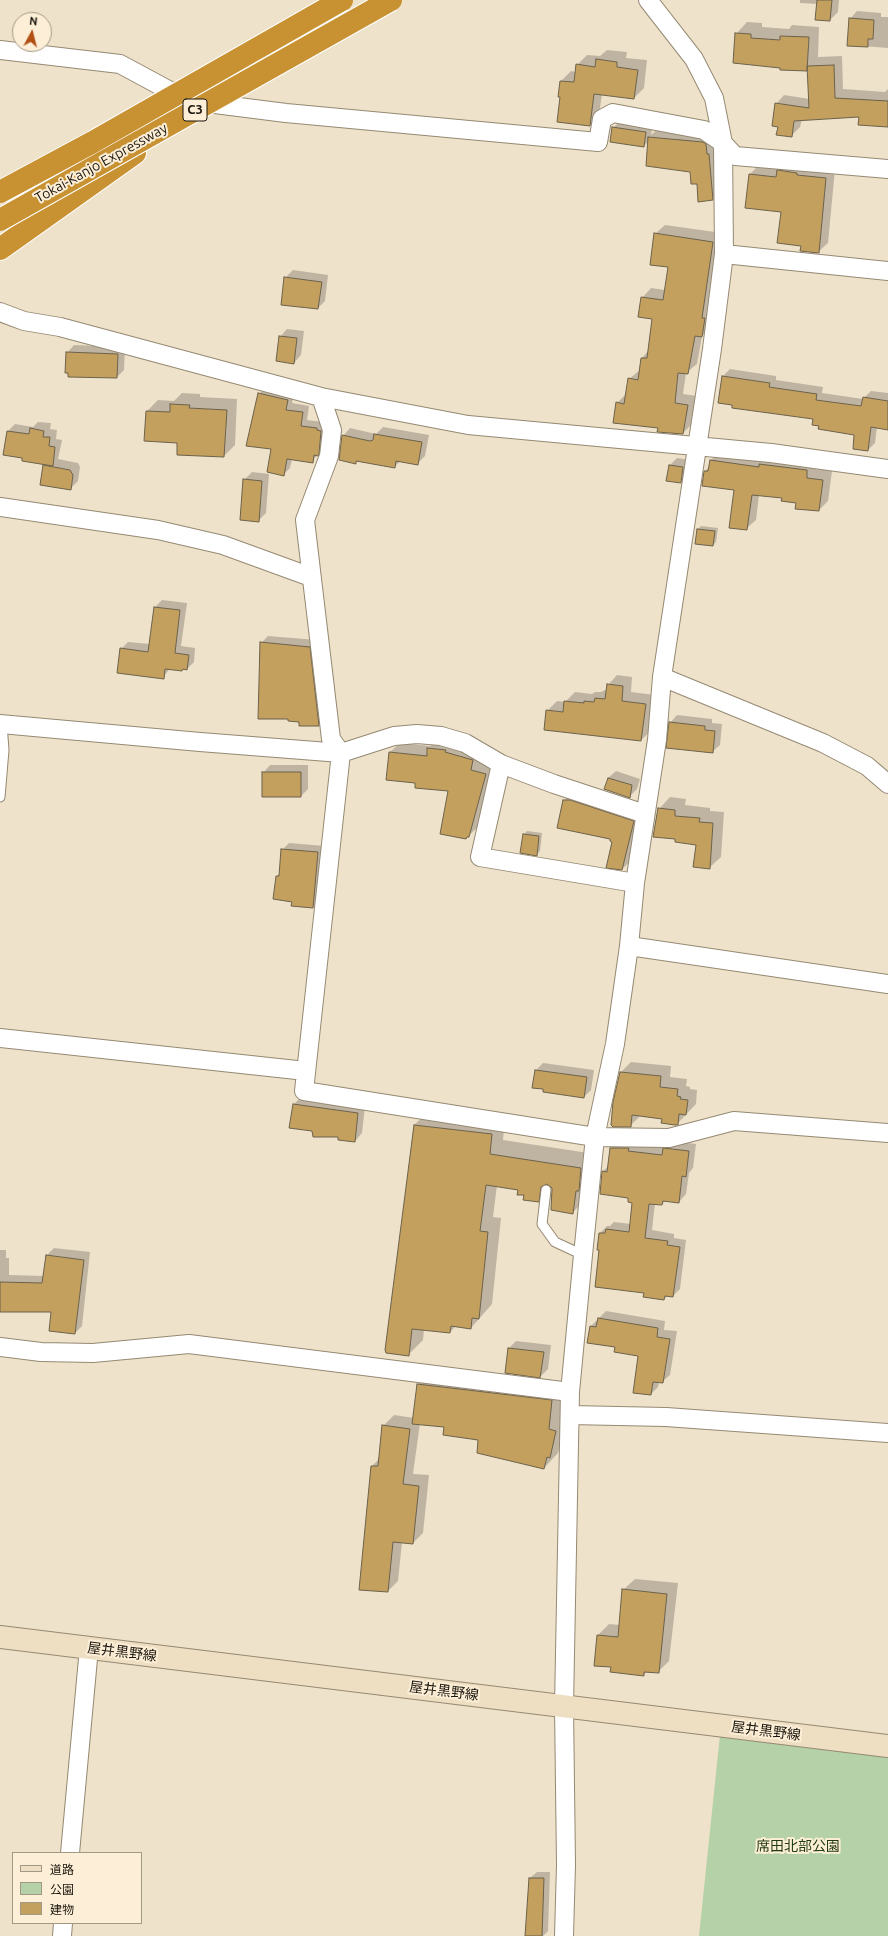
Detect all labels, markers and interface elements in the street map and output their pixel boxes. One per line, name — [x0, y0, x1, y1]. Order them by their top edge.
north arrow — [12, 12, 52, 52]
text: N — [29, 15, 38, 28]
road number: C3 — [183, 99, 207, 121]
street label: Tokai-Kanjo Expressway — [32, 120, 170, 206]
street label: 屋井黒野線 — [86, 1639, 158, 1665]
street label: 屋井黒野線 — [408, 1678, 480, 1704]
street label: 屋井黒野線 — [730, 1718, 802, 1744]
park label: 席田北部公園 — [756, 1838, 840, 1854]
legend — [12, 1852, 142, 1924]
text: 道路 — [50, 1863, 74, 1876]
text: 公園 — [50, 1883, 74, 1896]
text: 建物 — [50, 1903, 74, 1916]

